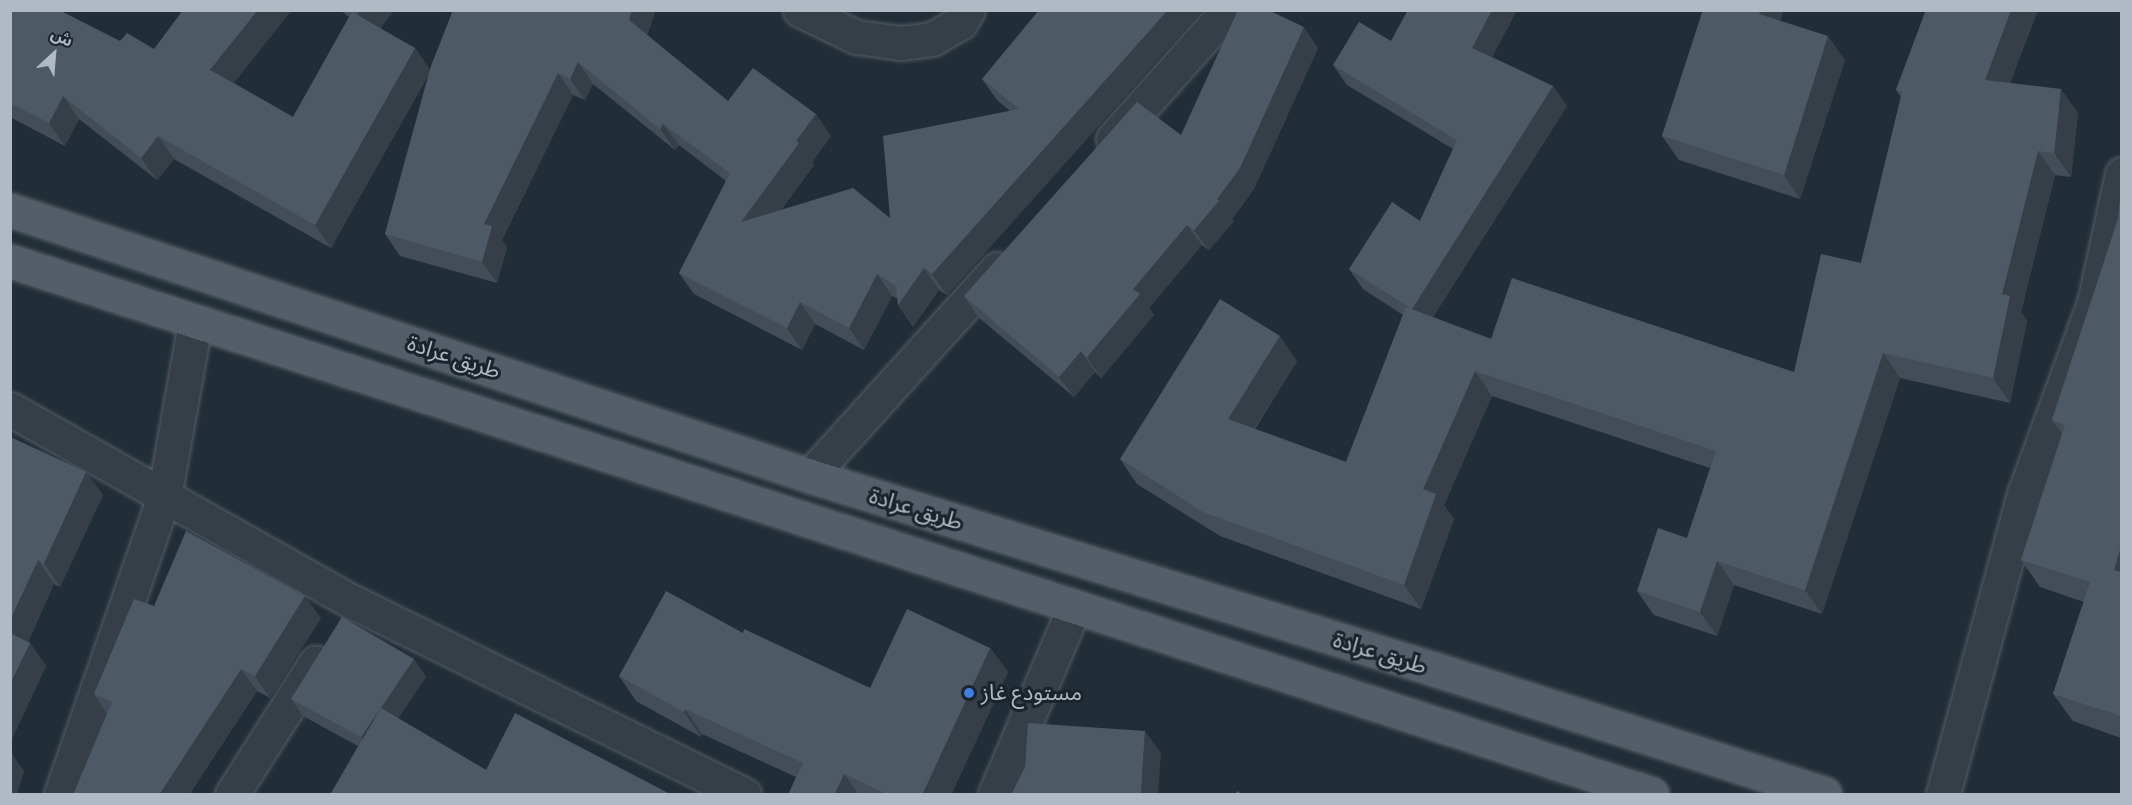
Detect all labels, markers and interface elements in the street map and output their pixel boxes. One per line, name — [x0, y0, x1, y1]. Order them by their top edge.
north arrow — [24, 24, 84, 84]
text: ش — [48, 24, 76, 51]
street label: طريق عرادة — [404, 330, 504, 384]
street label: طريق عرادة — [866, 482, 966, 536]
street label: طريق عرادة — [1330, 626, 1430, 680]
place label: مستودع غاز — [981, 680, 1082, 706]
marker: مستودع غاز — [962, 686, 976, 700]

